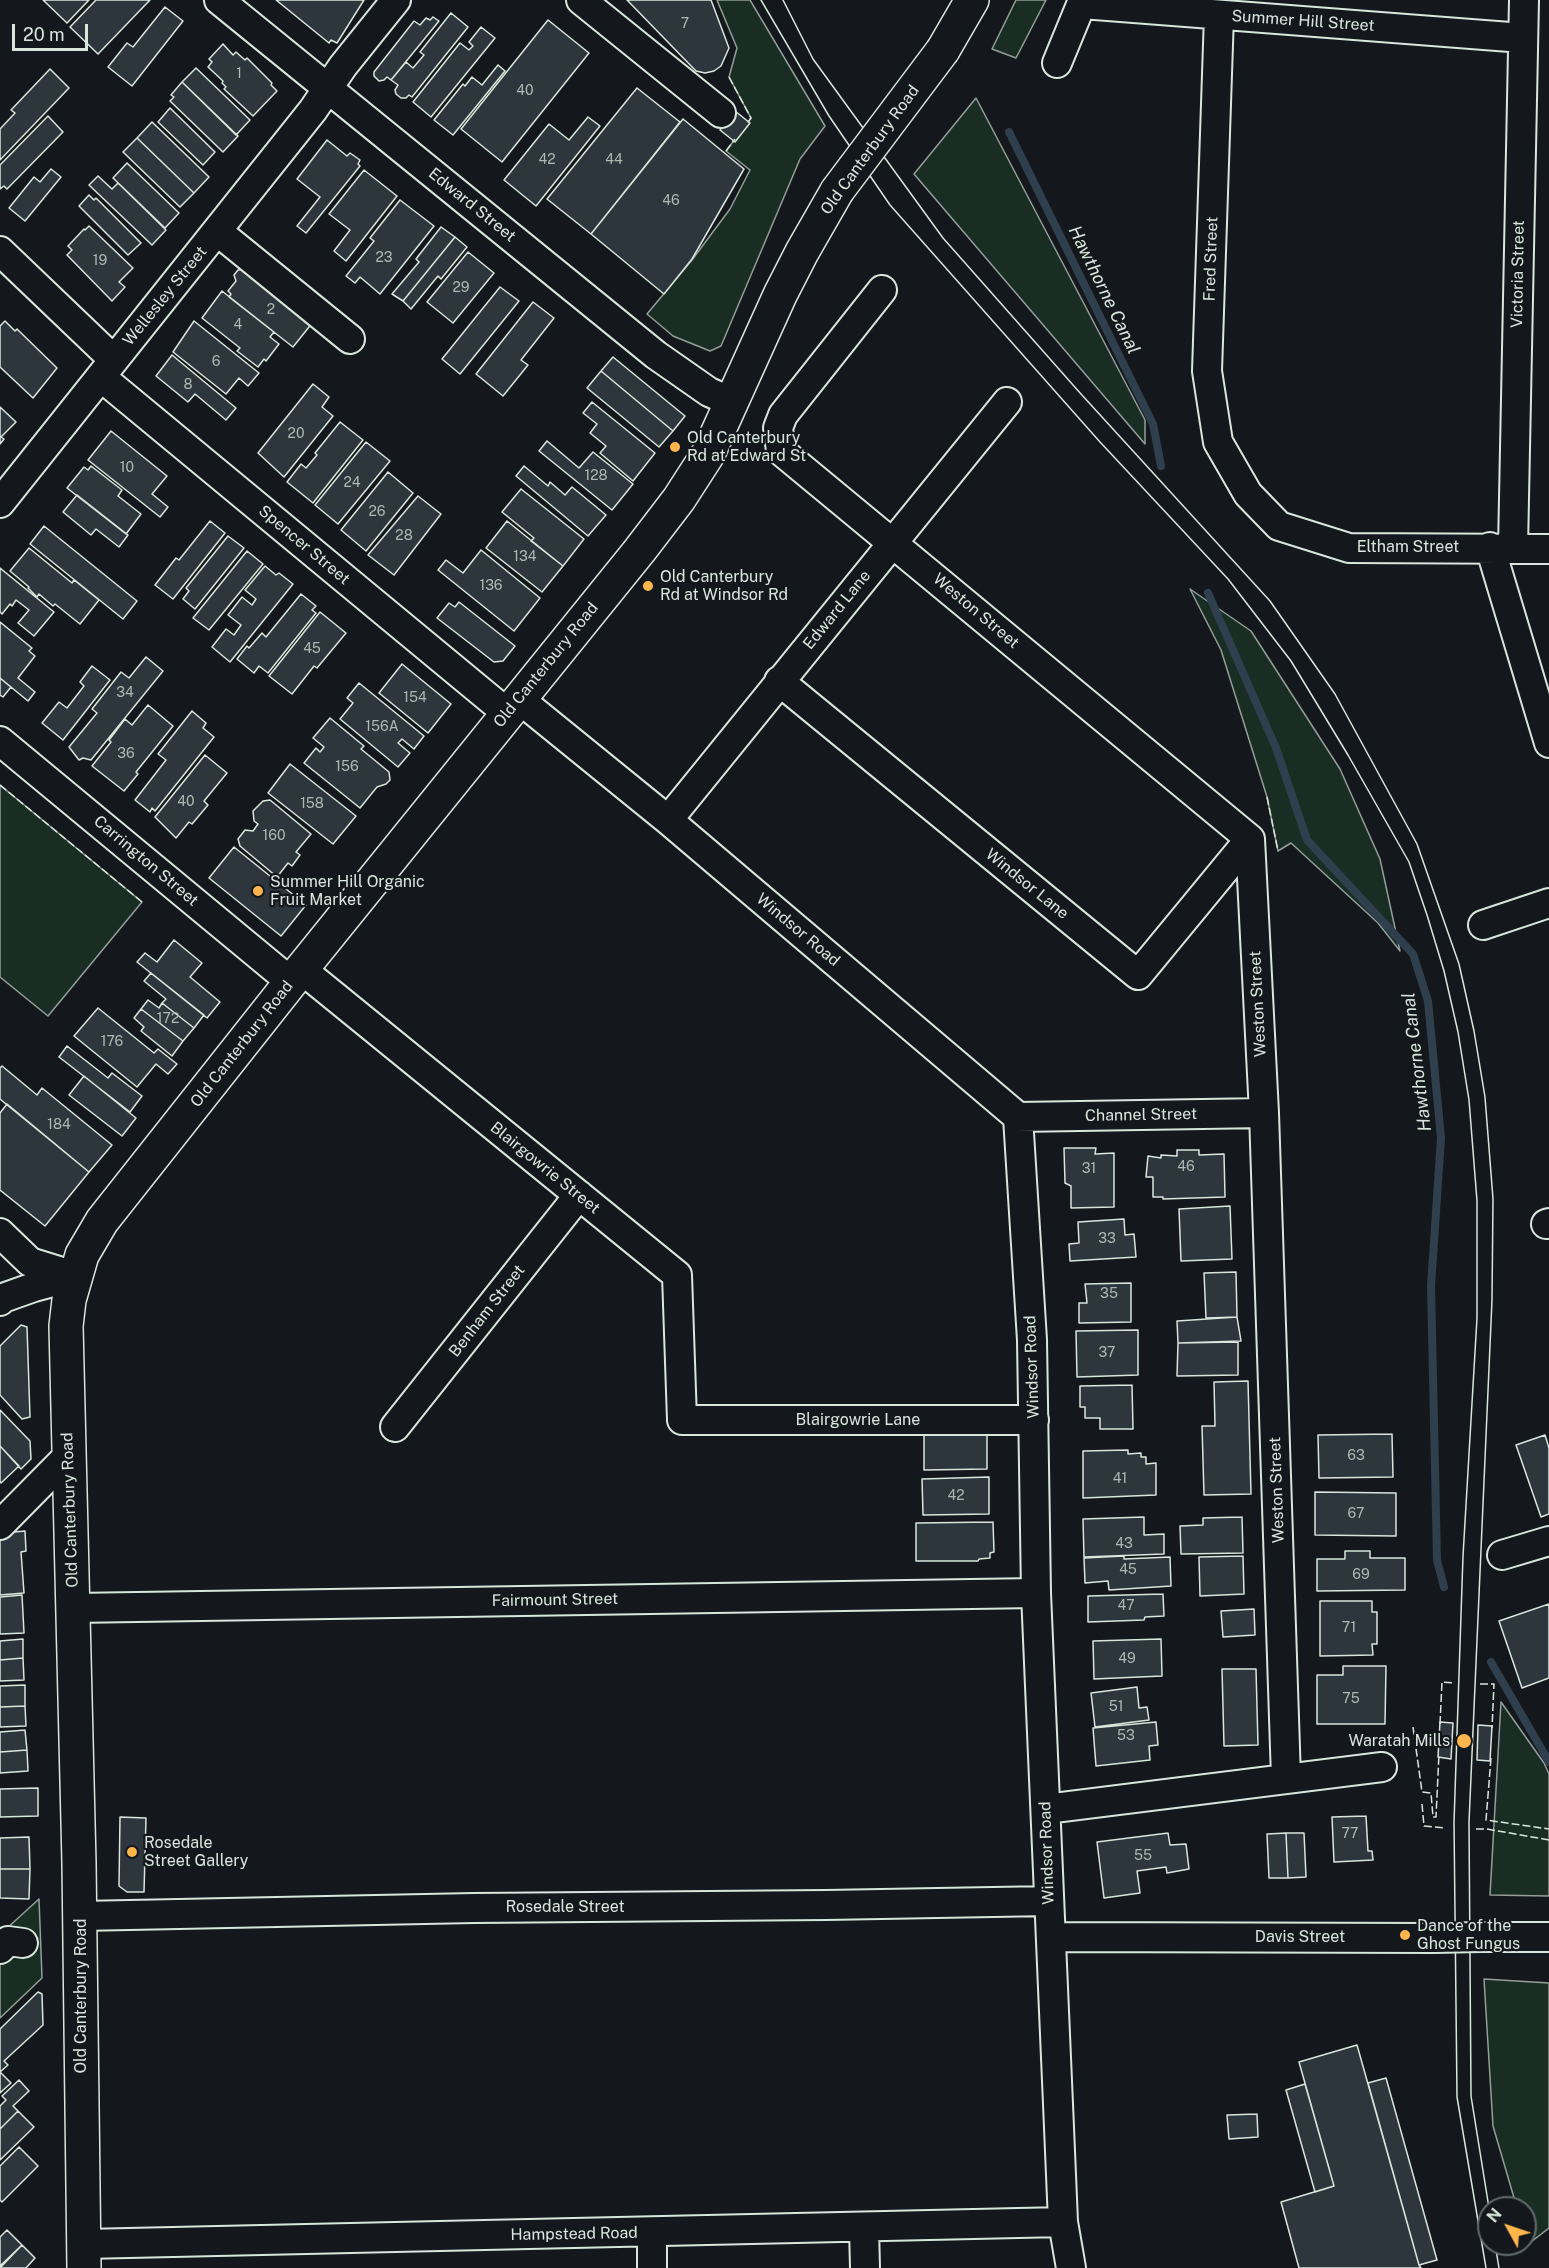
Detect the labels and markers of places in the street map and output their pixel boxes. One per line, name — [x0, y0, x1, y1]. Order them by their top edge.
place label: Old Canterbury Rd at Edward St — [687, 428, 806, 466]
marker: Old Canterbury Rd at Edward St — [668, 440, 682, 454]
place label: Old Canterbury Rd at Windsor Rd — [660, 567, 788, 605]
marker: Old Canterbury Rd at Windsor Rd — [641, 579, 655, 593]
place label: Summer Hill Organic Fruit Market — [270, 872, 425, 910]
marker: Summer Hill Organic Fruit Market — [251, 884, 265, 898]
place label: Waratah Mills — [1348, 1731, 1450, 1751]
marker: Waratah Mills — [1455, 1732, 1473, 1750]
place label: Rosedale Street Gallery — [144, 1833, 248, 1871]
marker: Rosedale Street Gallery — [125, 1845, 139, 1859]
place label: Dance of the Ghost Fungus — [1417, 1916, 1520, 1954]
marker: Dance of the Ghost Fungus — [1398, 1928, 1412, 1942]

